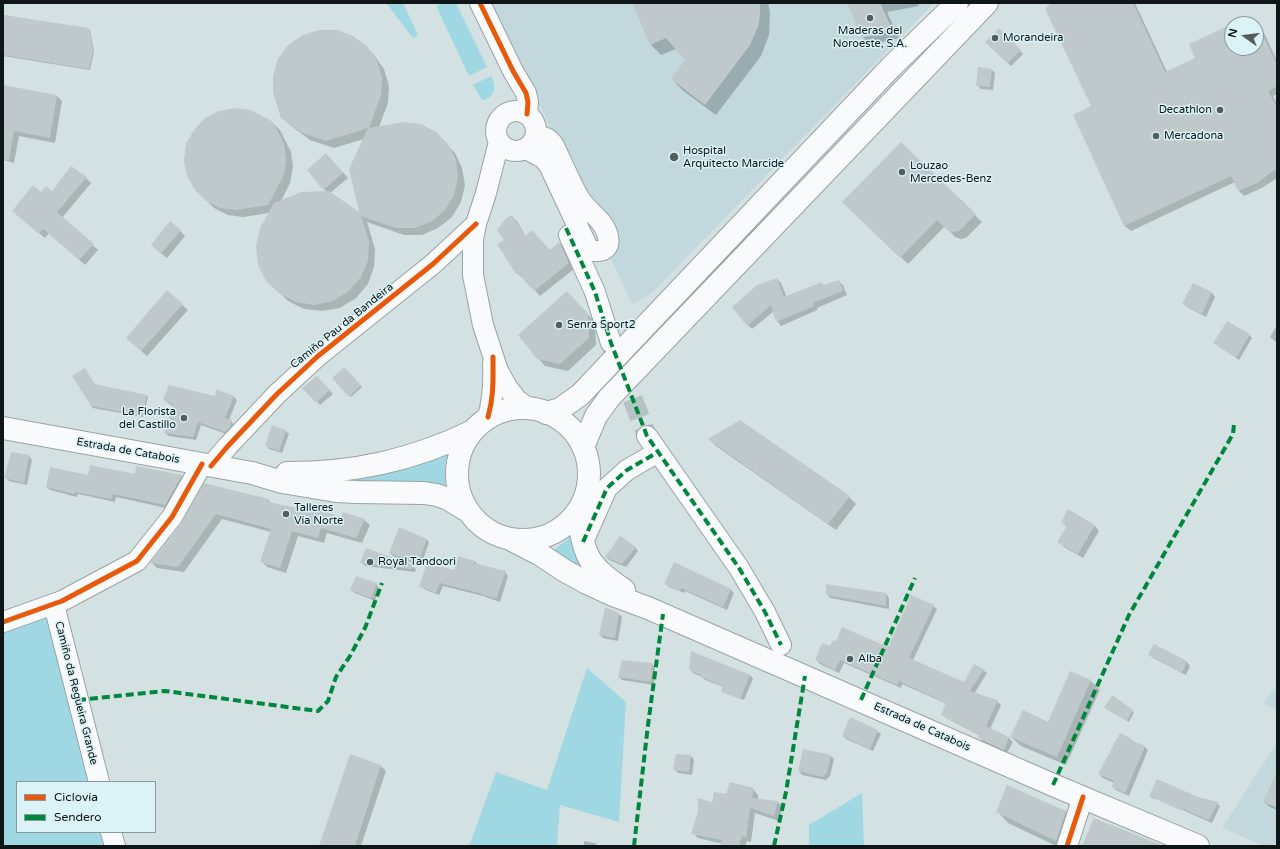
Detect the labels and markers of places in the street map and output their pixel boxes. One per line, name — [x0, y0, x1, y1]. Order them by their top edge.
marker: Maderas del Noroeste, S.A. — [865, 13, 875, 23]
place label: Maderas del Noroeste, S.A. — [833, 24, 907, 50]
place label: Morandeira — [1003, 31, 1064, 45]
marker: Morandeira — [990, 33, 1000, 43]
place label: Decathlon — [1159, 103, 1212, 117]
marker: Decathlon — [1215, 105, 1225, 115]
place label: Mercadona — [1164, 129, 1223, 143]
marker: Mercadona — [1151, 131, 1161, 141]
place label: Hospital Arquitecto Marcide — [683, 144, 784, 170]
marker: Hospital Arquitecto Marcide — [668, 151, 680, 163]
place label: Louzao Mercedes-Benz — [910, 159, 992, 185]
marker: Louzao Mercedes-Benz — [897, 167, 907, 177]
place label: Senra Sport2 — [567, 318, 636, 332]
marker: Senra Sport2 — [554, 320, 564, 330]
place label: La Florista del Castillo — [119, 405, 176, 431]
marker: La Florista del Castillo — [179, 413, 189, 423]
place label: Talleres Vía Norte — [294, 501, 343, 527]
marker: Talleres Vía Norte — [281, 509, 291, 519]
place label: Royal Tandoori — [378, 555, 456, 569]
marker: Royal Tandoori — [365, 557, 375, 567]
place label: Alba — [858, 652, 882, 666]
marker: Alba — [845, 654, 855, 664]

